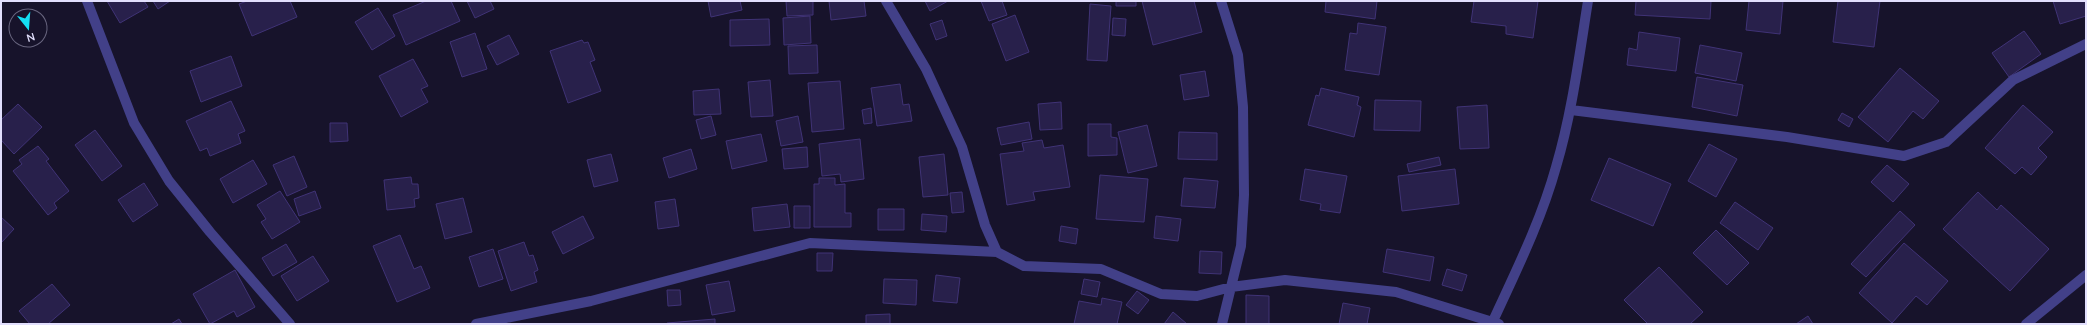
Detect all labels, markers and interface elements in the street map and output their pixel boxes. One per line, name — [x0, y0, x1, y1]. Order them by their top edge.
north arrow — [8, 8, 48, 48]
text: N — [25, 30, 37, 45]

